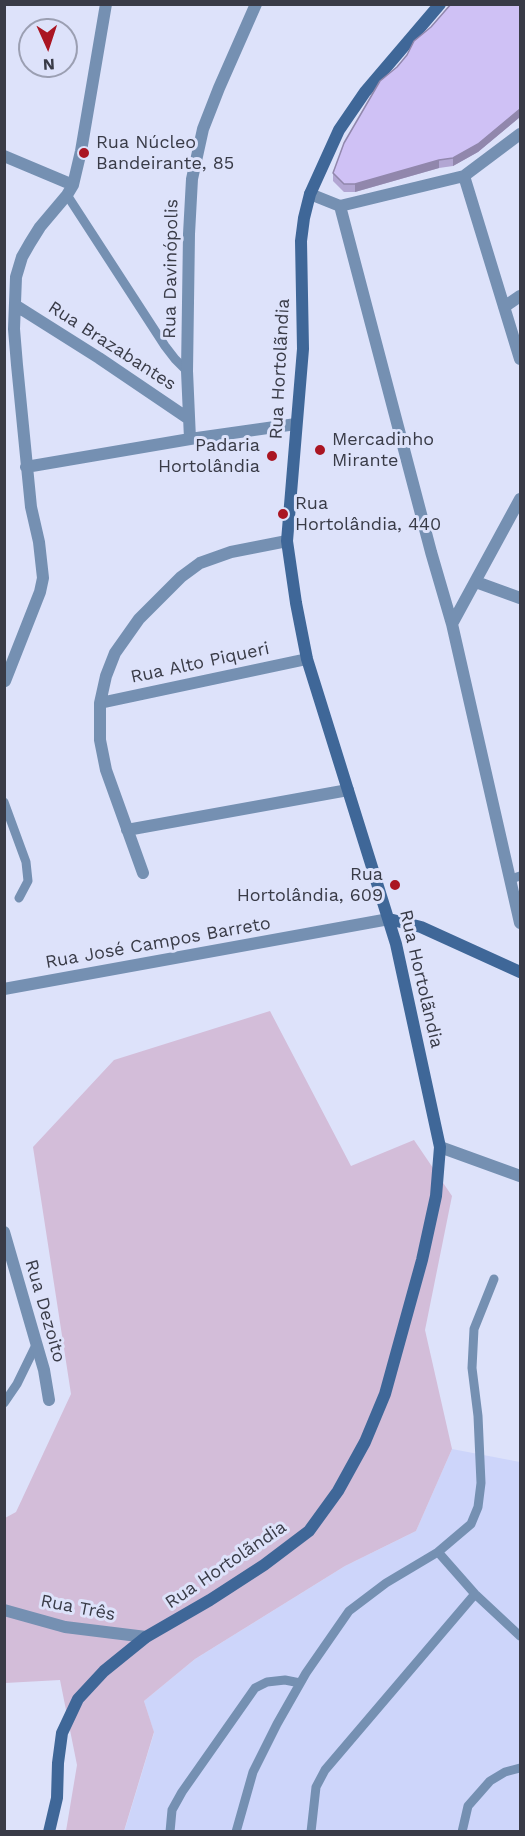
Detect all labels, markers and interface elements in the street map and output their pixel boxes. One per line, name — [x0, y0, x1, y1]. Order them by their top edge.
north arrow — [18, 18, 78, 78]
text: N — [42, 55, 55, 74]
place label: Rua Núcleo Bandeirante, 85 — [96, 132, 234, 174]
marker: Rua Núcleo Bandeirante, 85 — [77, 146, 91, 160]
street label: Rua Davinópolis — [159, 199, 183, 339]
street label: Rua Brazabantes — [44, 297, 180, 395]
street label: Rua Hortolãndia — [266, 298, 294, 440]
place label: Mercadinho Mirante — [332, 429, 434, 472]
place label: Padaria Hortolândia — [158, 435, 260, 478]
marker: Mercadinho Mirante — [313, 443, 327, 457]
marker: Padaria Hortolândia — [265, 449, 279, 463]
place label: Rua Hortolândia, 440 — [295, 493, 441, 536]
marker: Rua Hortolândia, 440 — [276, 507, 290, 521]
street label: Rua Alto Piqueri — [129, 638, 271, 688]
place label: Rua Hortolândia, 609 — [237, 864, 383, 906]
marker: Rua Hortolândia, 609 — [388, 878, 402, 892]
street label: Rua Hortolãndia — [395, 908, 447, 1050]
street label: Rua José Campos Barreto — [44, 913, 272, 973]
street label: Rua Dezoito — [20, 1257, 70, 1365]
street label: Rua Hortolãndia — [161, 1517, 291, 1613]
street label: Rua Três — [39, 1590, 117, 1626]

